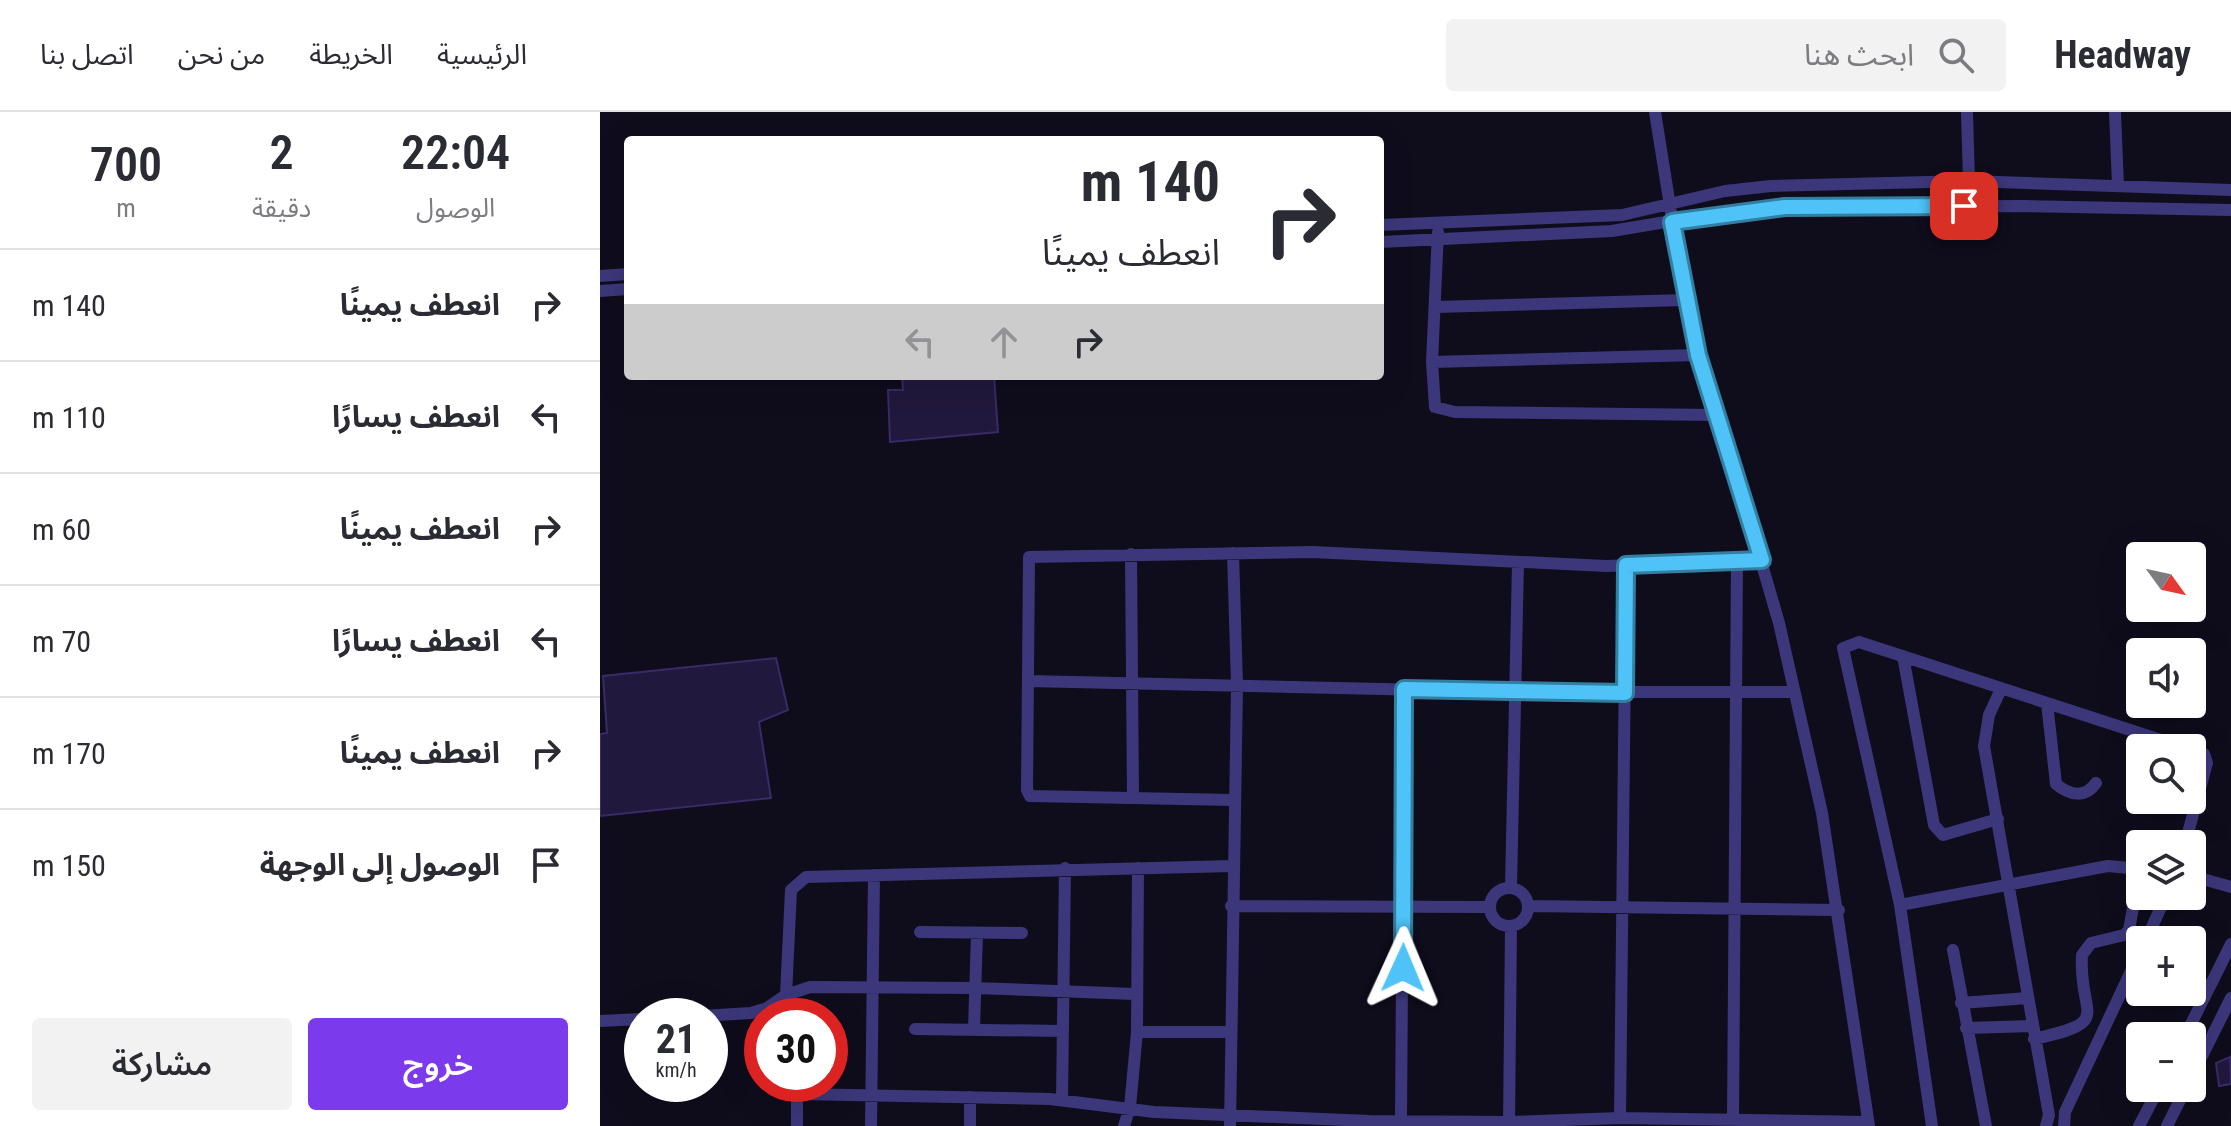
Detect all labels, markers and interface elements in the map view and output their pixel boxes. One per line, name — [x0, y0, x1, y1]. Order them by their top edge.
search box — [1446, 19, 2006, 91]
icon: search — [1934, 33, 1978, 77]
text: Headway — [2054, 33, 2191, 77]
text: ابحث هنا — [1804, 37, 1914, 72]
text: اتصل بنا — [40, 38, 134, 71]
text: من نحن — [178, 38, 265, 71]
text: الخريطة — [309, 38, 393, 71]
text: الرئيسية — [437, 38, 527, 71]
text: 2 — [270, 124, 294, 181]
text: 22:04 — [401, 124, 510, 181]
text: 700 — [90, 136, 162, 193]
text: 140 m — [1081, 149, 1220, 215]
icon: right — [1248, 168, 1352, 272]
pin — [1930, 172, 1998, 240]
icon: arrive — [1942, 184, 1986, 228]
text: m — [116, 193, 136, 223]
text: دقيقة — [252, 193, 311, 223]
text: الوصول — [416, 193, 495, 223]
text: انعطف يمينًا — [1042, 232, 1220, 274]
icon: right — [524, 283, 568, 327]
text: انعطف يمينًا — [340, 287, 500, 322]
text: 140 m — [32, 288, 106, 323]
icon: left — [898, 320, 942, 364]
icon: ahead — [982, 320, 1026, 364]
icon: right — [1066, 320, 1110, 364]
icon: left — [524, 395, 568, 439]
text: انعطف يسارًا — [332, 399, 500, 434]
text: 110 m — [32, 400, 106, 435]
icon: right — [524, 507, 568, 551]
text: انعطف يمينًا — [340, 511, 500, 546]
text: 60 m — [32, 512, 91, 547]
north arrow — [2126, 542, 2206, 622]
map controls — [2126, 542, 2206, 1102]
icon: left — [524, 619, 568, 663]
text: انعطف يسارًا — [332, 623, 500, 658]
text: 70 m — [32, 624, 91, 659]
button: sound — [2126, 638, 2206, 718]
icon: right — [524, 731, 568, 775]
button: search — [2126, 734, 2206, 814]
text: انعطف يمينًا — [340, 735, 500, 770]
text: 170 m — [32, 736, 106, 771]
button: layers — [2126, 830, 2206, 910]
icon: arrive — [524, 843, 568, 887]
text: الوصول إلى الوجهة — [260, 847, 500, 882]
text: 150 m — [32, 848, 106, 883]
position arrow — [1361, 926, 1445, 1010]
button: + — [2126, 926, 2206, 1006]
speed limit sign: 30 — [744, 998, 848, 1102]
text: 21 — [656, 1016, 696, 1063]
button: مشاركة — [32, 1018, 292, 1110]
button: خروج — [308, 1018, 568, 1110]
button: − — [2126, 1022, 2206, 1102]
text: km/h — [655, 1058, 697, 1082]

